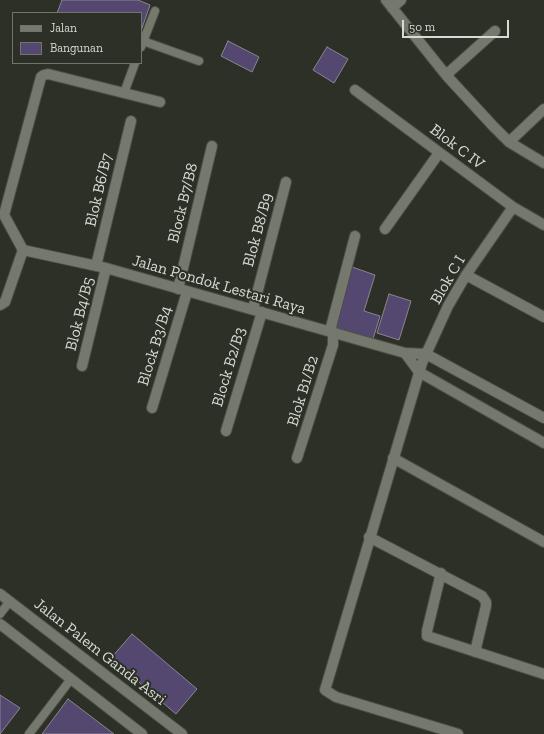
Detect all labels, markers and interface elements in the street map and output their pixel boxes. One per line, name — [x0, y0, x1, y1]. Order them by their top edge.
legend — [12, 12, 142, 64]
scale bar — [404, 12, 511, 38]
text: 50 m — [409, 20, 435, 34]
text: Jalan — [50, 21, 77, 35]
text: Bangunan — [50, 41, 103, 55]
street label: Blok C IV — [426, 120, 488, 174]
street label: Blok B6/B7 — [81, 151, 117, 229]
street label: Block B7/B8 — [164, 161, 202, 245]
street label: Blok B8/B9 — [239, 191, 277, 269]
street label: Jalan Pondok Lestari Raya — [130, 251, 308, 319]
street label: Blok C I — [426, 252, 470, 308]
street label: Blok B4/B5 — [62, 275, 98, 353]
street label: Block B3/B4 — [134, 304, 176, 388]
street label: Block B2/B3 — [208, 325, 250, 409]
street label: Blok B1/B2 — [283, 353, 323, 429]
street label: Jalan Palem Ganda Asri — [30, 595, 170, 709]

